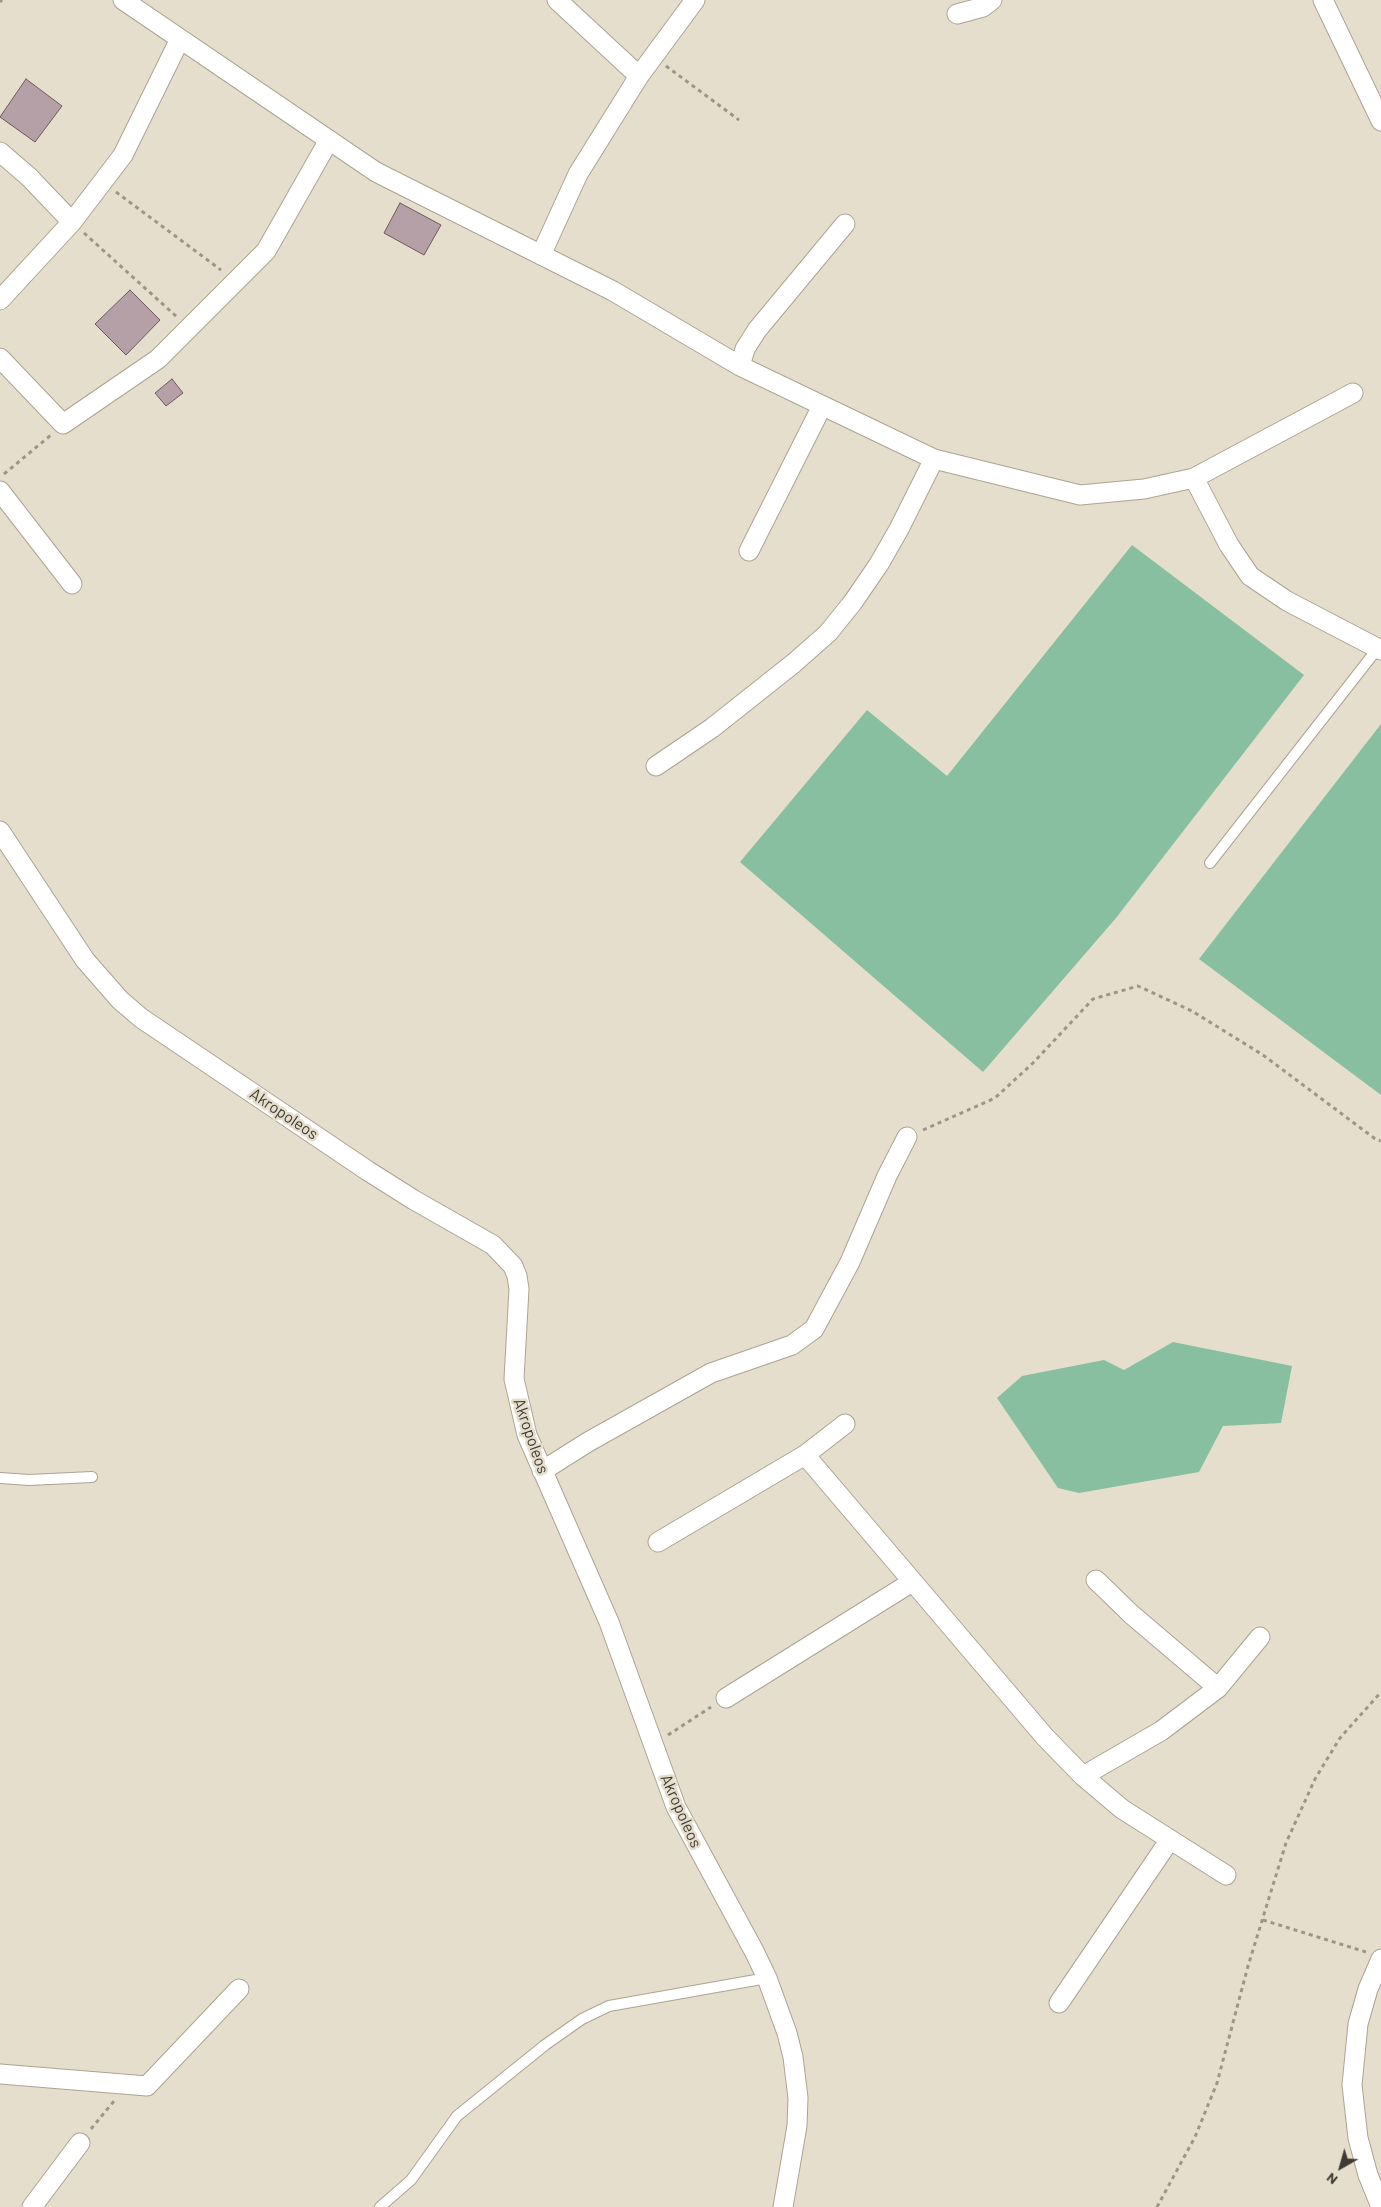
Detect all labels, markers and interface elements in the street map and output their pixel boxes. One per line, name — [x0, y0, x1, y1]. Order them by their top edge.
street label: Akropoleos — [246, 1084, 322, 1144]
street label: Akropoleos — [509, 1396, 553, 1476]
street label: Akropoleos — [656, 1771, 706, 1851]
north arrow — [1316, 2142, 1366, 2192]
text: N — [1323, 2170, 1340, 2189]

